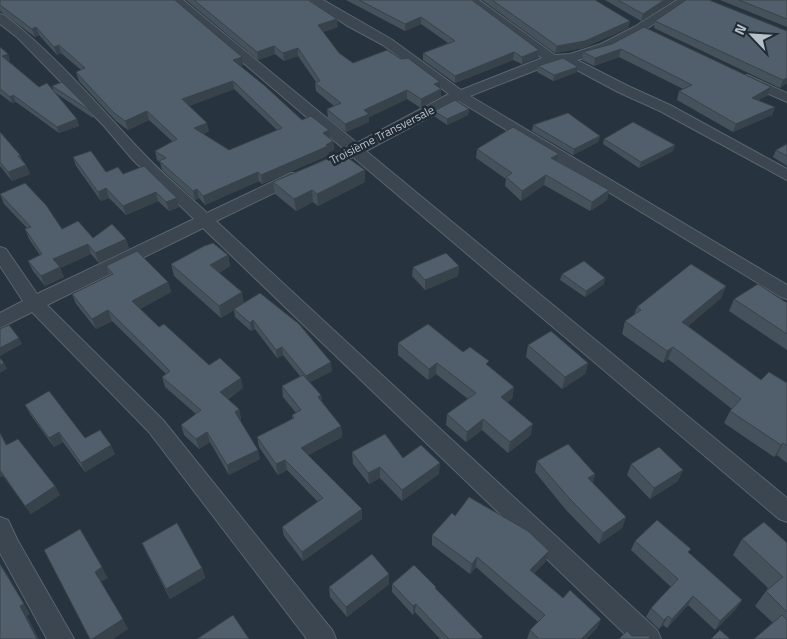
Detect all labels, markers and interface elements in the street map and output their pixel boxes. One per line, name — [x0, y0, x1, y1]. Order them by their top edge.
north arrow — [727, 10, 777, 60]
text: N — [728, 20, 751, 38]
street label: Troisième Transversale — [326, 100, 437, 169]

